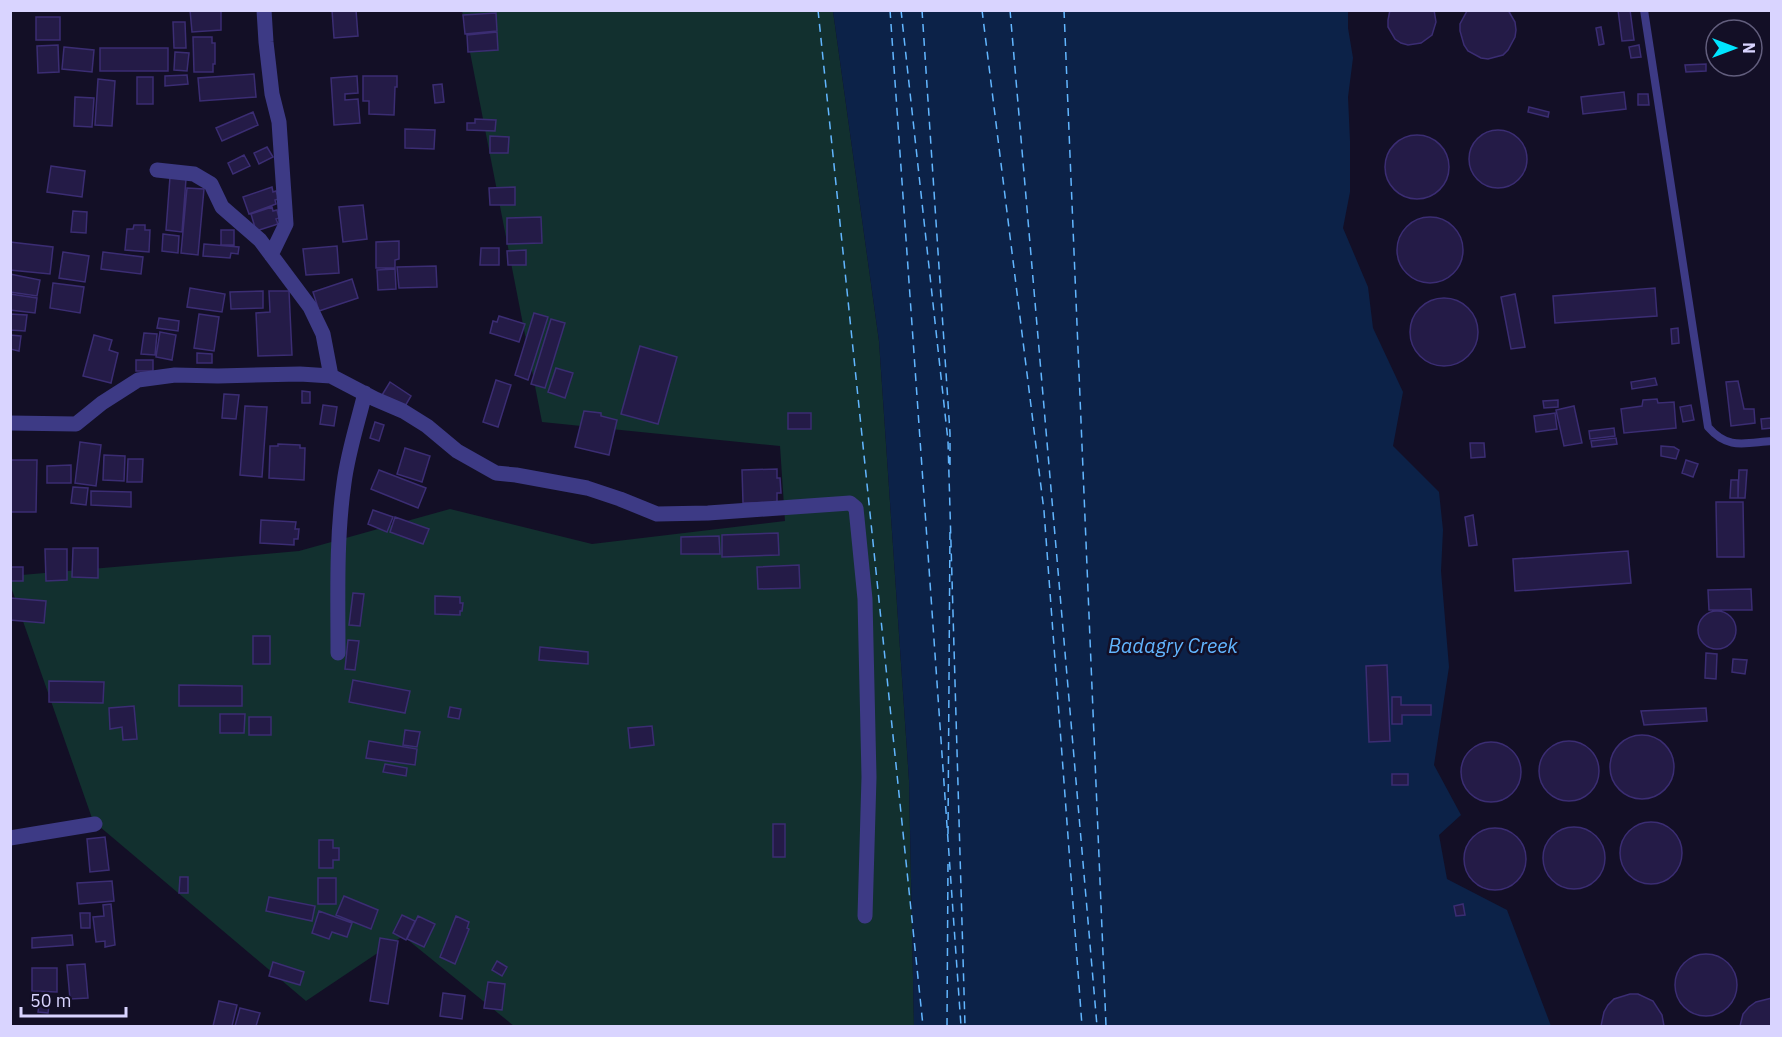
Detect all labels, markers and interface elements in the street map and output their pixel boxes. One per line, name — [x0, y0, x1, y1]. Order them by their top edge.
north arrow — [1704, 18, 1764, 78]
text: N — [1739, 42, 1759, 54]
water label: Badagry Creek — [1108, 632, 1238, 659]
scale bar — [21, 980, 126, 1018]
text: 50 m — [30, 989, 72, 1012]

